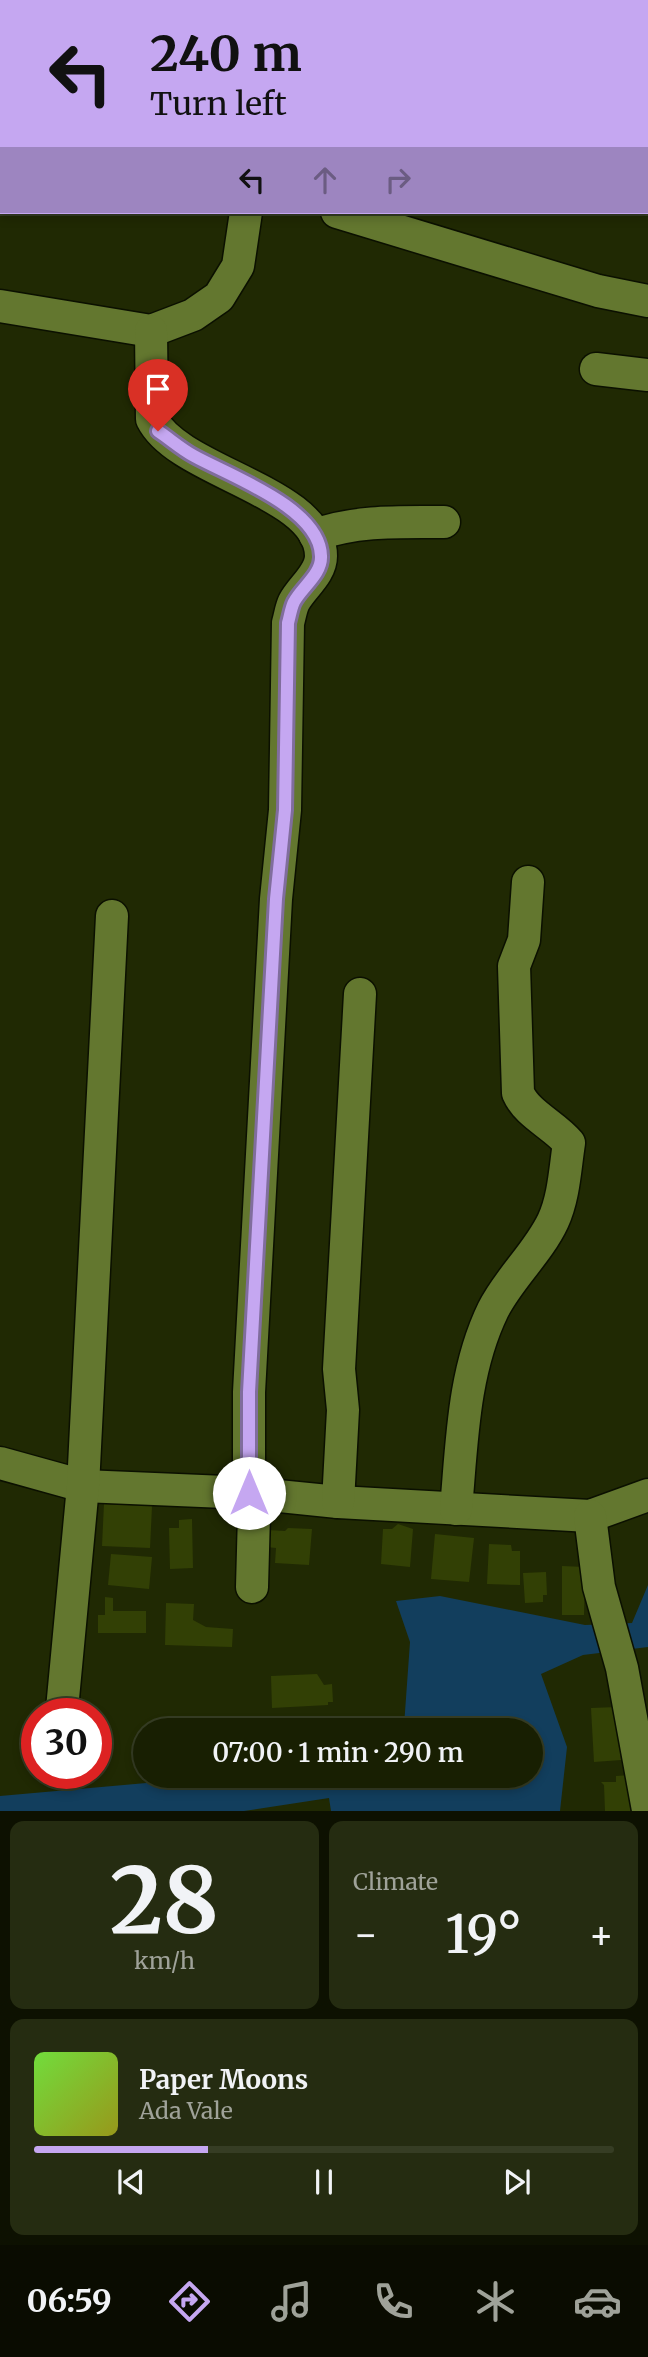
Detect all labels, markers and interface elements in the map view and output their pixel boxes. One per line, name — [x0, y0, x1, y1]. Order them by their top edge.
text: 240 m — [150, 23, 302, 84]
icon: left — [35, 28, 126, 119]
text: Turn left — [150, 84, 287, 124]
icon: left — [233, 161, 271, 199]
icon: ahead — [306, 161, 344, 199]
icon: right — [379, 161, 417, 199]
pin — [128, 359, 188, 431]
icon: arrive — [139, 370, 177, 408]
position arrow — [212, 1456, 286, 1530]
speed limit sign: 30 — [21, 1698, 112, 1789]
text: 07:00 · 1 min · 290 m — [212, 1736, 464, 1769]
text: 28 — [110, 1843, 219, 1958]
text: Climate — [353, 1867, 438, 1896]
text: 19° — [445, 1902, 522, 1967]
text: − — [353, 1911, 378, 1958]
text: + — [589, 1911, 614, 1958]
text: km/h — [134, 1946, 195, 1975]
text: Paper Moons — [139, 2063, 308, 2096]
text: Ada Vale — [139, 2096, 233, 2125]
icon: previous — [112, 2163, 150, 2201]
icon: pause — [305, 2163, 343, 2201]
icon: next — [498, 2163, 536, 2201]
icon: directions — [165, 2277, 214, 2326]
icon: music — [267, 2277, 316, 2326]
icon: phone — [369, 2277, 418, 2326]
icon: climate — [471, 2277, 520, 2326]
icon: car — [573, 2277, 622, 2326]
text: 06:59 — [26, 2281, 112, 2321]

